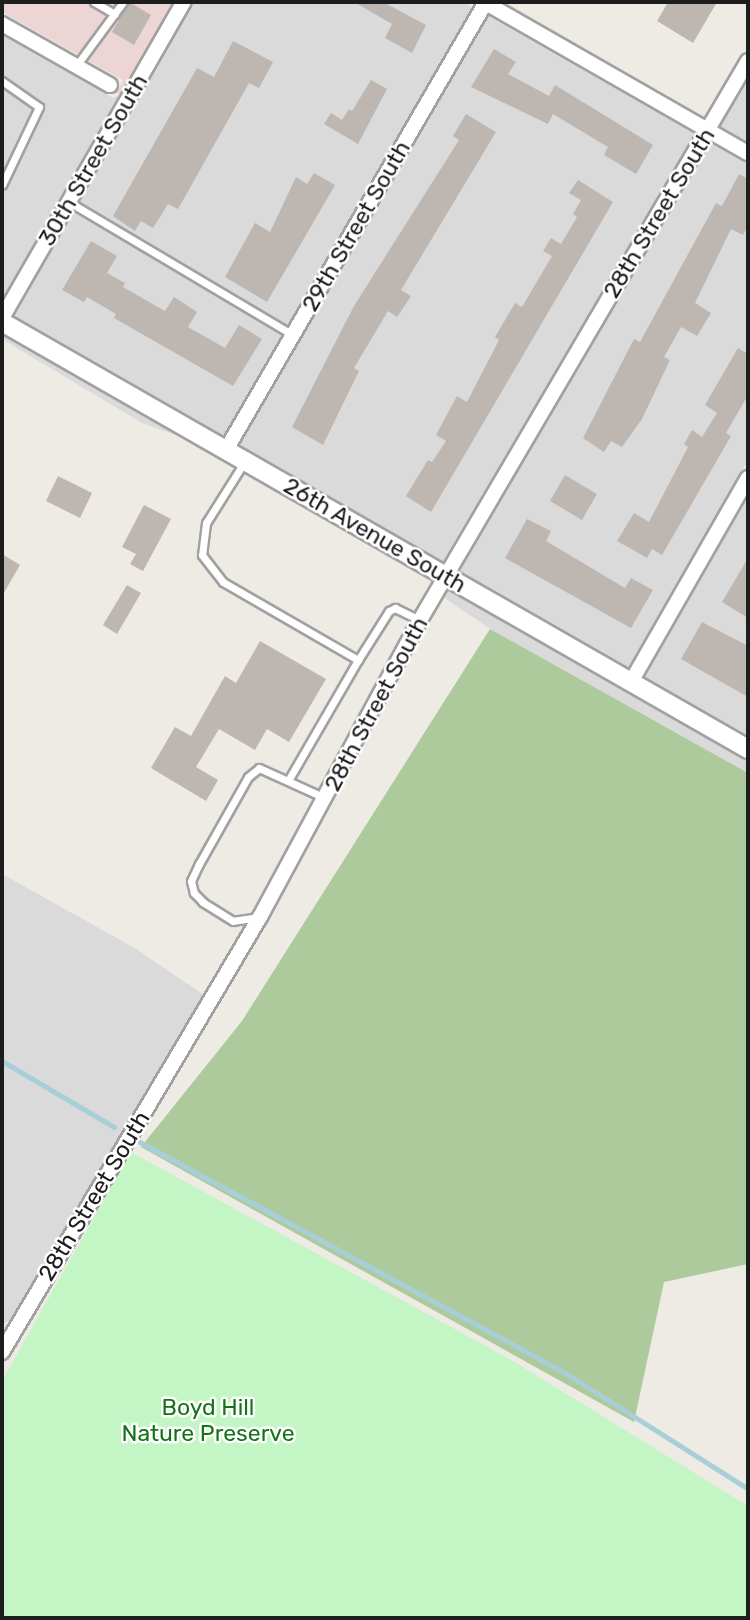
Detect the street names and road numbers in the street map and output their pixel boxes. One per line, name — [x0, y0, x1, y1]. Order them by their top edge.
street label: 30th Street South — [33, 69, 153, 251]
street label: 28th Street South — [597, 123, 721, 303]
street label: 29th Street South — [296, 136, 416, 316]
street label: 26th Avenue South — [279, 471, 471, 599]
street label: 28th Street South — [318, 612, 434, 796]
street label: 28th Street South — [32, 1106, 156, 1286]

